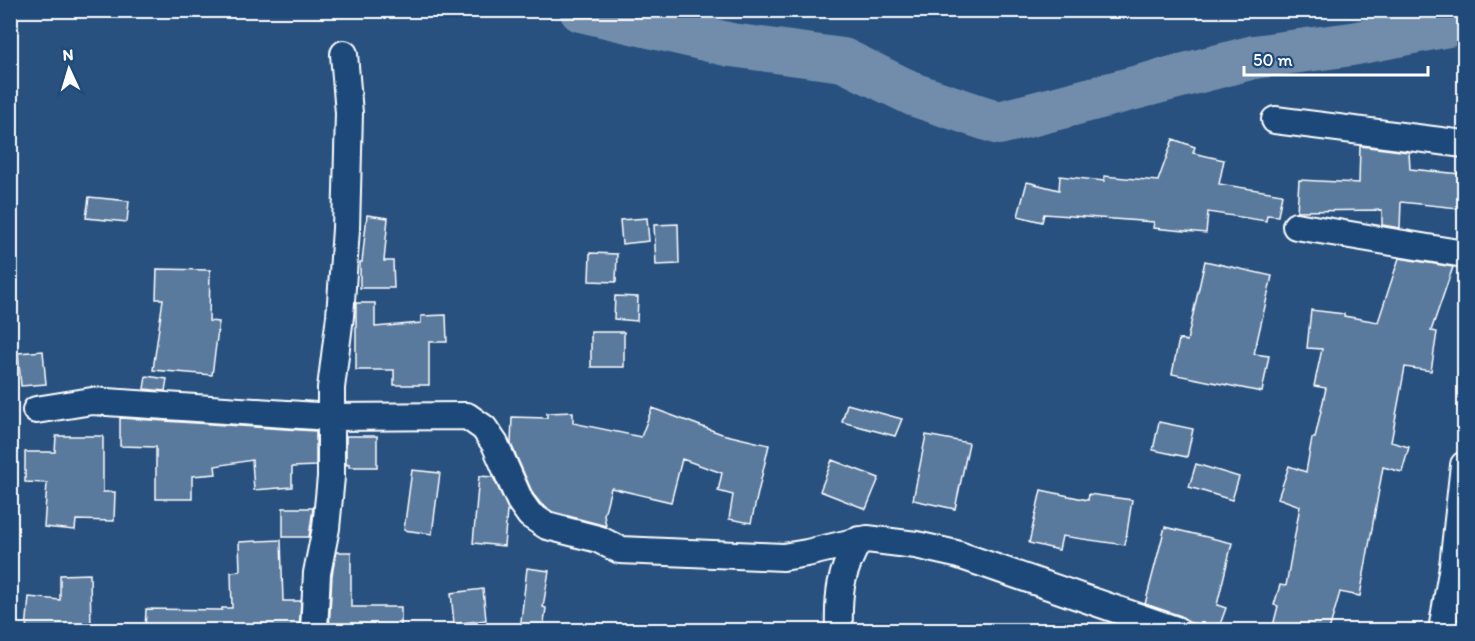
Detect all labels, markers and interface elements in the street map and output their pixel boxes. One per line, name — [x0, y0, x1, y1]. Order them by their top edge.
north arrow — [39, 39, 99, 99]
scale bar — [1244, 39, 1428, 77]
text: N — [62, 45, 74, 64]
text: 50 m — [1253, 49, 1293, 71]

